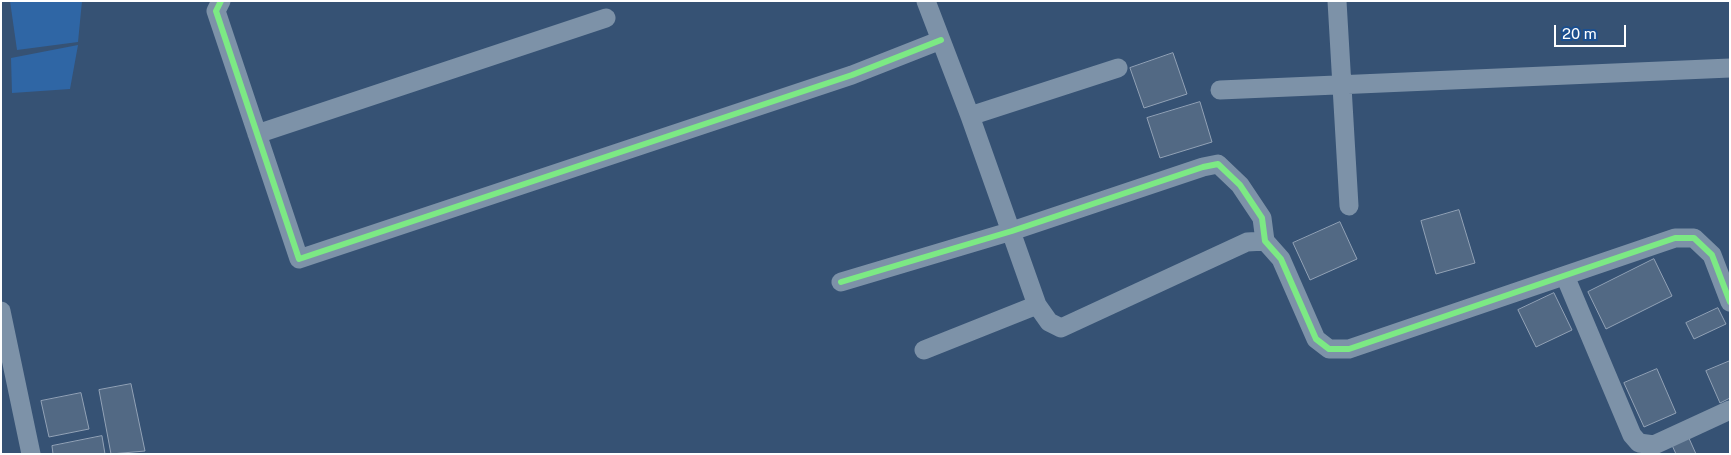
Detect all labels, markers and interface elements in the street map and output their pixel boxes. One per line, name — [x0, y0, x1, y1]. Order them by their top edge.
scale bar — [1556, 15, 1628, 47]
text: 20 m — [1562, 25, 1597, 42]

